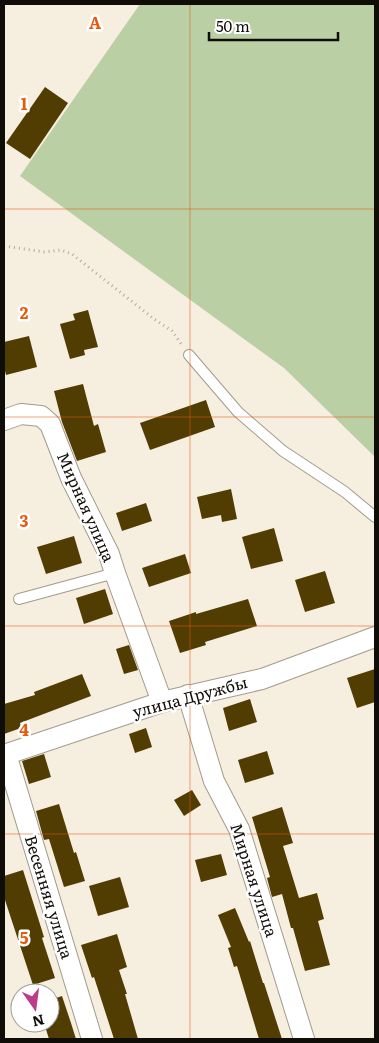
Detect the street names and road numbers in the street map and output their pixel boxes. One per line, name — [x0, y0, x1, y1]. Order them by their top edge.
street label: Мирная улица — [52, 448, 122, 566]
street label: улица Дружбы — [129, 669, 250, 723]
street label: Мирная улица — [225, 820, 285, 940]
street label: Весенняя улица — [20, 832, 80, 962]

